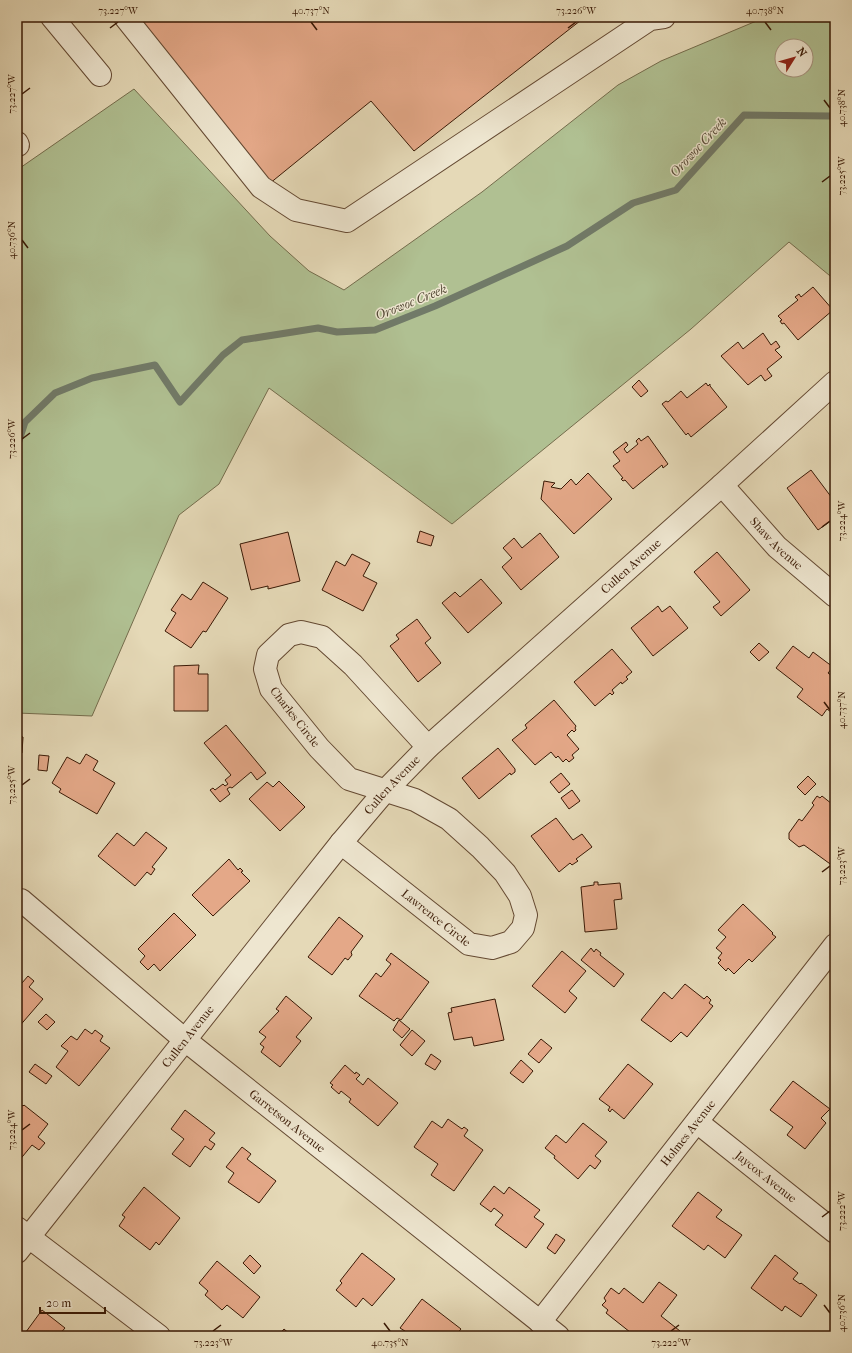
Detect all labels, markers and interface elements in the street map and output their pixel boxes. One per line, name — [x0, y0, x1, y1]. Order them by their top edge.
text: 73.227°W — [98, 5, 139, 17]
text: 40.737°N — [292, 5, 330, 17]
text: 73.226°W — [556, 5, 597, 17]
text: 40.738°N — [746, 5, 784, 17]
north arrow — [774, 38, 814, 78]
text: N — [794, 45, 810, 60]
text: 73.227°W — [6, 73, 18, 114]
text: 40.738°N — [836, 89, 848, 127]
water label: Orowoc Creek — [667, 114, 729, 180]
text: 73.225°W — [836, 155, 848, 195]
text: 40.736°N — [6, 220, 18, 259]
water label: Orowoc Creek — [373, 281, 449, 323]
text: 73.226°W — [6, 418, 18, 459]
text: 73.224°W — [836, 500, 848, 541]
street label: Shaw Avenue — [747, 515, 806, 573]
street label: Cullen Avenue — [598, 536, 664, 597]
street label: Charles Circle — [267, 684, 323, 750]
text: 40.737°N — [836, 691, 848, 729]
street label: Cullen Avenue — [361, 752, 423, 817]
text: 73.225°W — [6, 764, 18, 804]
text: 73.223°W — [836, 845, 848, 885]
street label: Lawrence Circle — [399, 886, 473, 950]
street label: Cullen Avenue — [159, 1002, 217, 1070]
street label: Garretson Avenue — [246, 1087, 328, 1156]
street label: Holmes Avenue — [658, 1097, 718, 1169]
text: 73.224°W — [6, 1109, 18, 1150]
street label: Jaycox Avenue — [732, 1148, 799, 1206]
text: 73.222°W — [836, 1190, 848, 1231]
scale bar — [40, 1289, 105, 1315]
text: 40.736°N — [836, 1293, 848, 1332]
text: 20 m — [46, 1296, 71, 1310]
text: 73.223°W — [194, 1337, 234, 1349]
text: 40.735°N — [371, 1337, 409, 1349]
text: 73.222°W — [651, 1337, 692, 1349]

